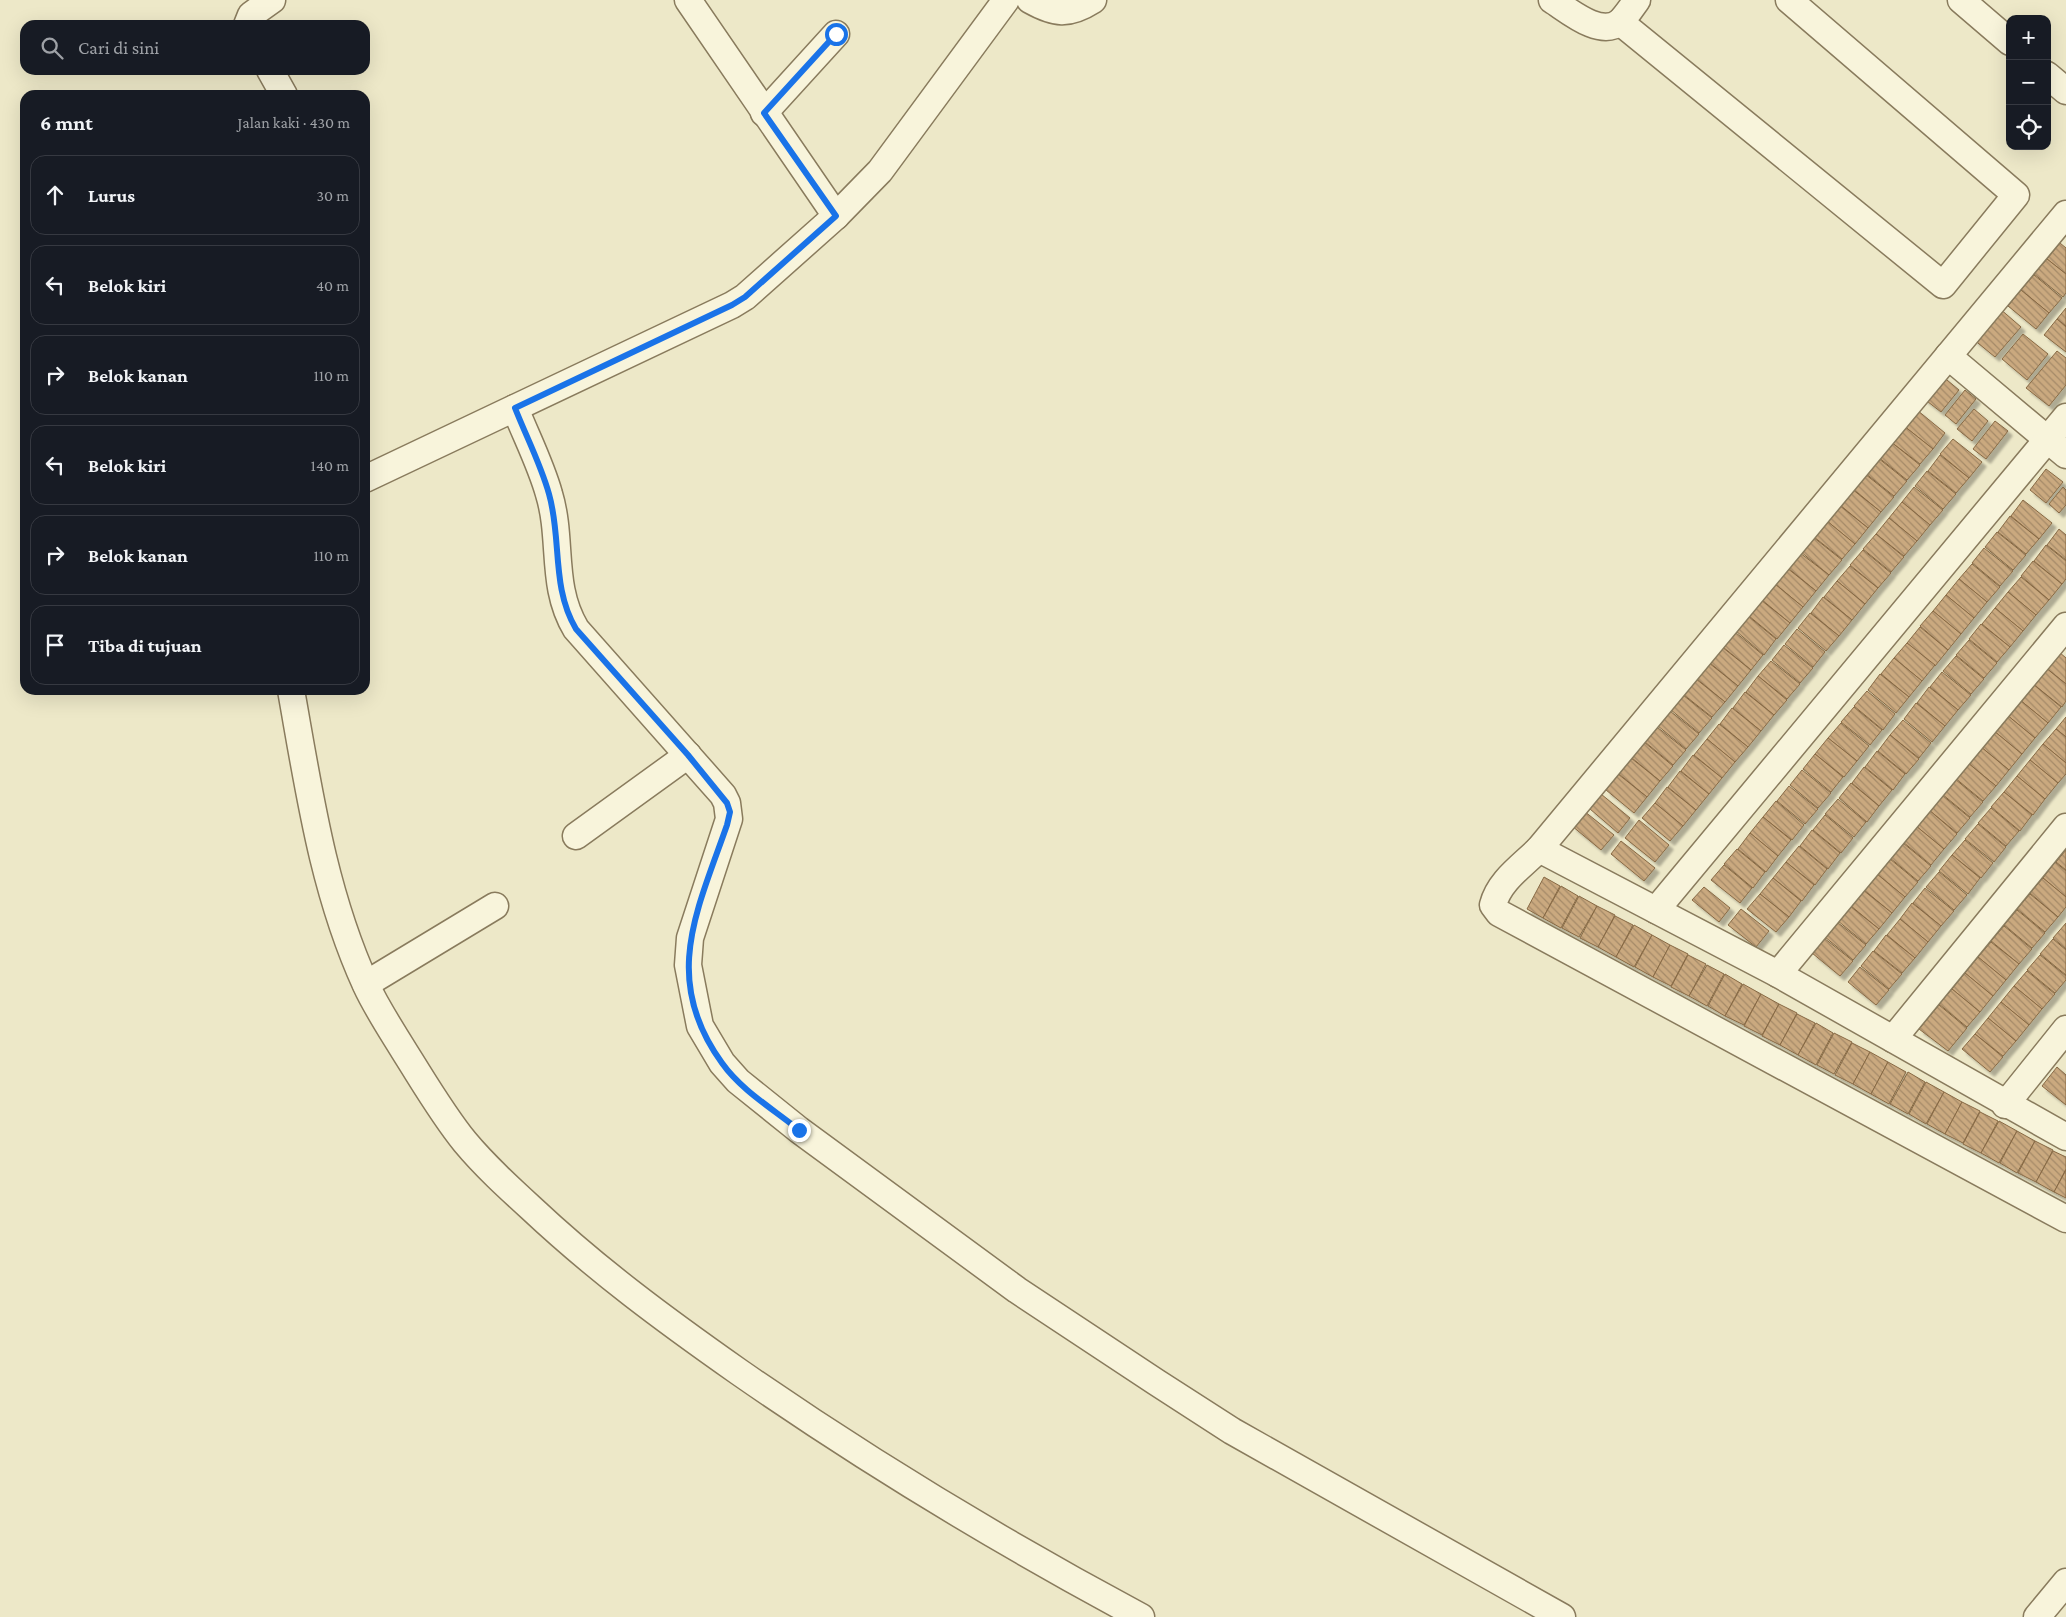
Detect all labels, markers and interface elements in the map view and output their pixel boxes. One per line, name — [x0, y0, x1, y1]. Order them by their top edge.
map controls — [2006, 15, 2051, 150]
button: + — [2006, 15, 2051, 60]
search box — [20, 20, 370, 75]
route start — [825, 23, 848, 46]
icon: search — [38, 34, 66, 62]
text: Cari di sini — [78, 37, 159, 58]
button: − — [2006, 60, 2051, 105]
button: locate — [2006, 105, 2051, 150]
text: 6 mnt — [40, 111, 93, 135]
text: Jalan kaki · 430 m — [238, 114, 350, 131]
icon: ahead — [41, 181, 69, 209]
text: Lurus — [88, 185, 135, 206]
text: 30 m — [317, 187, 349, 204]
icon: left — [41, 271, 69, 299]
text: Belok kiri — [88, 275, 166, 296]
text: 40 m — [316, 277, 349, 294]
icon: right — [41, 361, 69, 389]
text: Belok kanan — [88, 365, 188, 386]
text: 110 m — [313, 367, 349, 384]
icon: left — [41, 451, 69, 479]
text: Belok kiri — [88, 455, 166, 476]
text: 140 m — [311, 457, 349, 474]
icon: right — [41, 541, 69, 569]
text: Belok kanan — [88, 545, 188, 566]
text: 110 m — [313, 547, 349, 564]
icon: arrive — [41, 631, 69, 659]
text: Tiba di tujuan — [88, 635, 202, 656]
route end — [788, 1119, 811, 1142]

